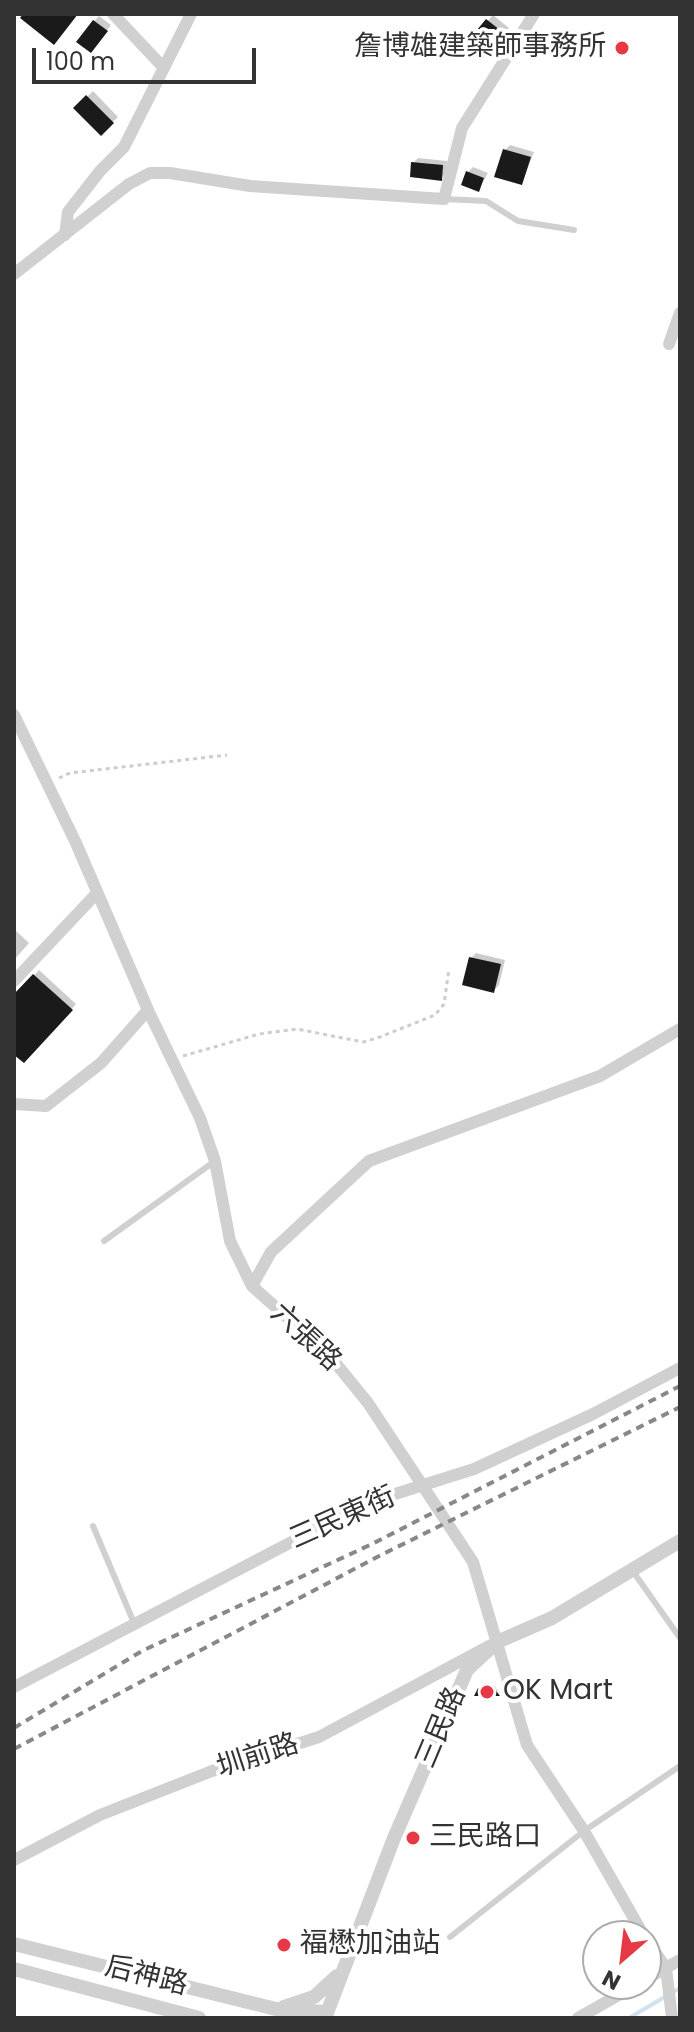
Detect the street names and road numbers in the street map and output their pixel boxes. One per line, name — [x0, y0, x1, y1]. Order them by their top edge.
street label: 六張路 — [263, 1297, 347, 1379]
street label: 三民東街 — [285, 1481, 401, 1557]
street label: 三民路 — [410, 1683, 474, 1773]
street label: 圳前路 — [213, 1728, 303, 1786]
street label: 后神路 — [101, 1951, 191, 2003]

